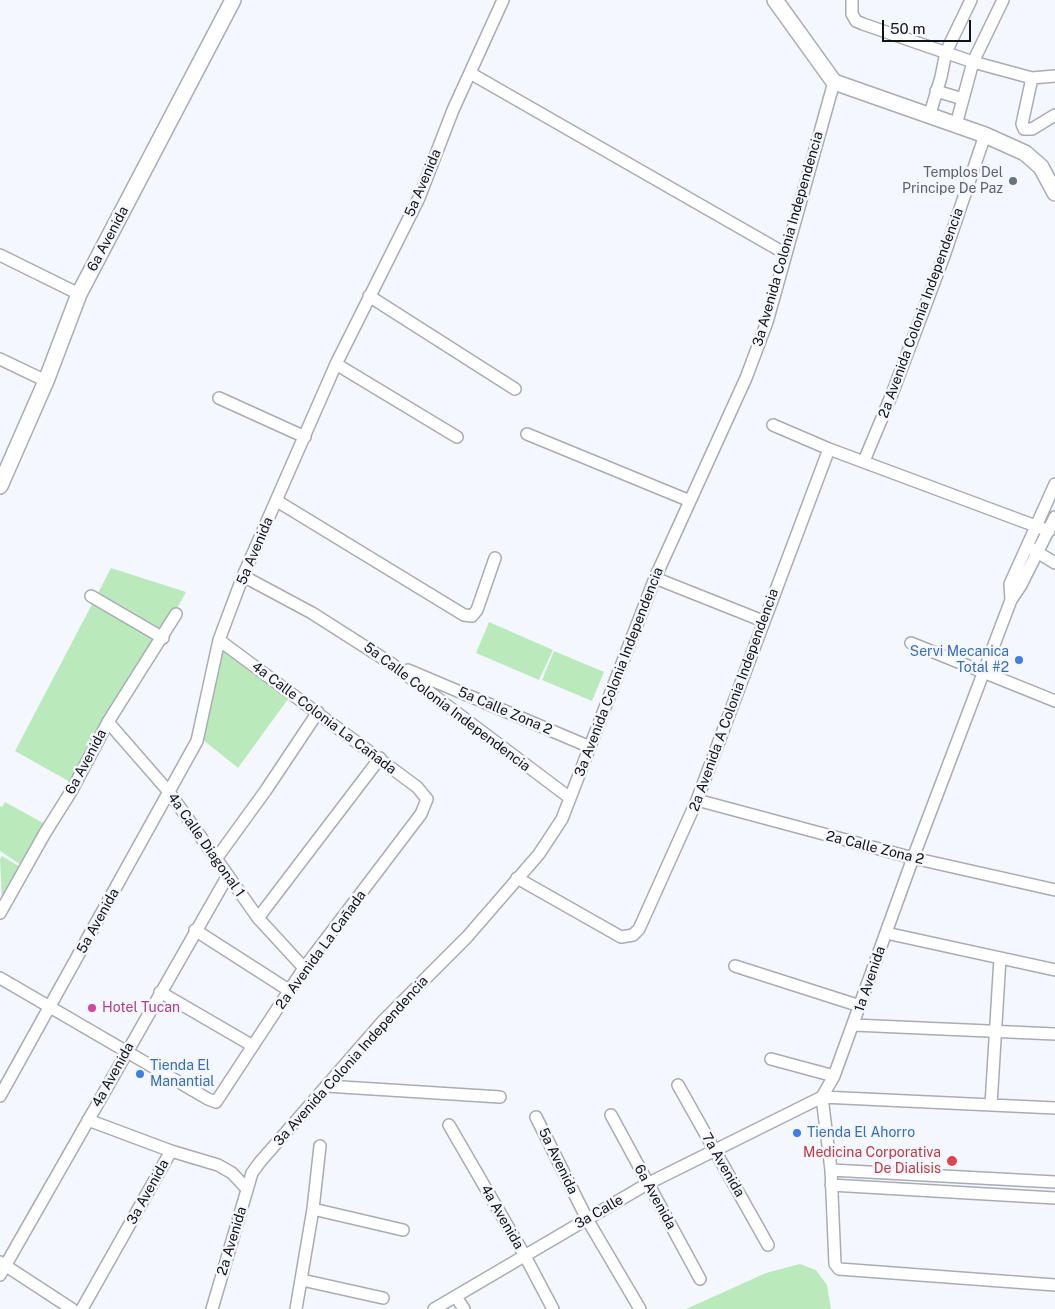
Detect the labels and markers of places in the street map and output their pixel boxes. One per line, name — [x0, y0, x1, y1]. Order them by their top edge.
place label: Templos Del Principe De Paz — [902, 165, 1003, 198]
marker: Templos Del Principe De Paz — [1007, 175, 1019, 187]
place label: Servi Mecanica Total #2 — [910, 644, 1009, 676]
marker: Servi Mecanica Total #2 — [1013, 654, 1025, 666]
place label: Hotel Tucan — [102, 1000, 180, 1016]
marker: Hotel Tucan — [86, 1002, 98, 1014]
place label: Tienda El Manantial — [150, 1058, 215, 1090]
marker: Tienda El Manantial — [134, 1068, 146, 1080]
place label: Tienda El Ahorro — [807, 1125, 915, 1141]
marker: Tienda El Ahorro — [791, 1127, 803, 1139]
place label: Medicina Corporativa De Dialisis — [803, 1145, 941, 1178]
marker: Medicina Corporativa De Dialisis — [945, 1154, 959, 1168]

